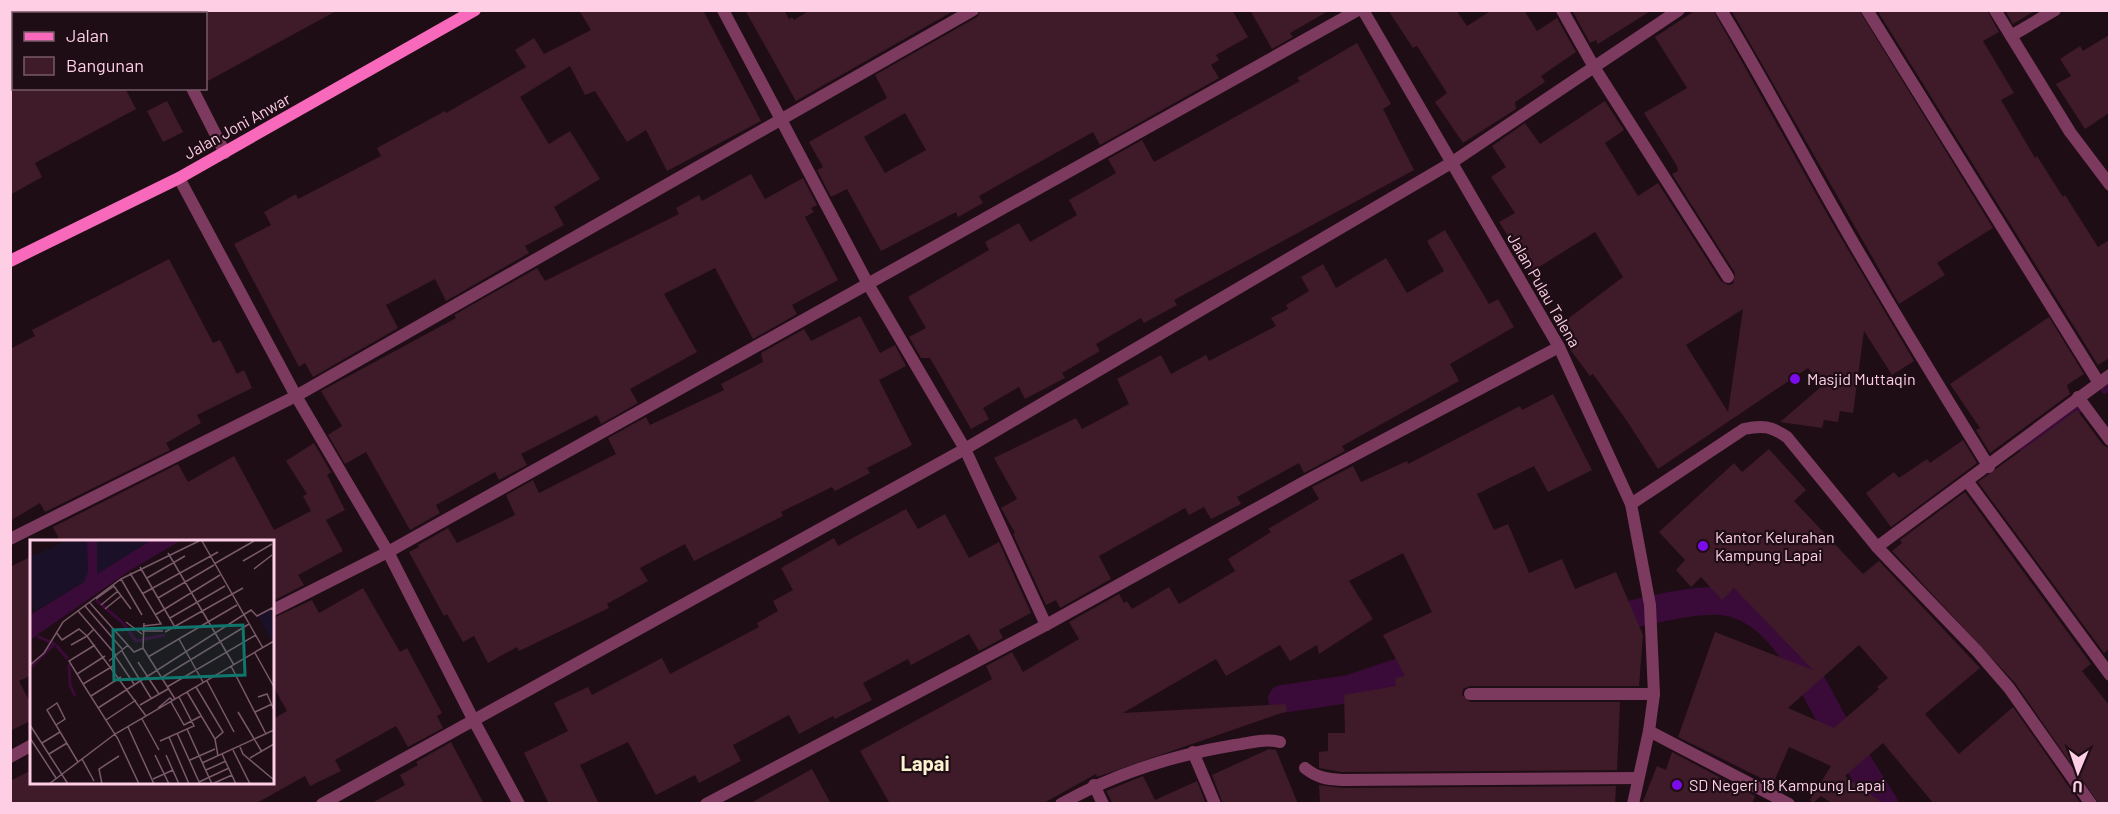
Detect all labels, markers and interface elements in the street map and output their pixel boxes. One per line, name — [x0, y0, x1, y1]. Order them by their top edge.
legend — [12, 12, 207, 90]
text: Jalan — [66, 24, 109, 46]
text: Bangunan — [66, 54, 144, 76]
street label: Jalan Joni Anwar — [180, 88, 293, 163]
street label: Jalan Pulau Talena — [1504, 229, 1585, 350]
place label: Masjid Muttaqin — [1807, 369, 1916, 388]
marker: Masjid Muttaqin — [1788, 372, 1802, 386]
place label: Kantor Kelurahan Kampung Lapai — [1715, 527, 1835, 564]
marker: Kantor Kelurahan Kampung Lapai — [1696, 539, 1710, 553]
inset map — [30, 540, 274, 784]
north arrow — [2048, 742, 2108, 802]
district label: Lapai — [900, 751, 950, 775]
place label: SD Negeri 18 Kampung Lapai — [1689, 775, 1885, 794]
marker: SD Negeri 18 Kampung Lapai — [1670, 778, 1684, 792]
text: U — [2072, 778, 2083, 797]

